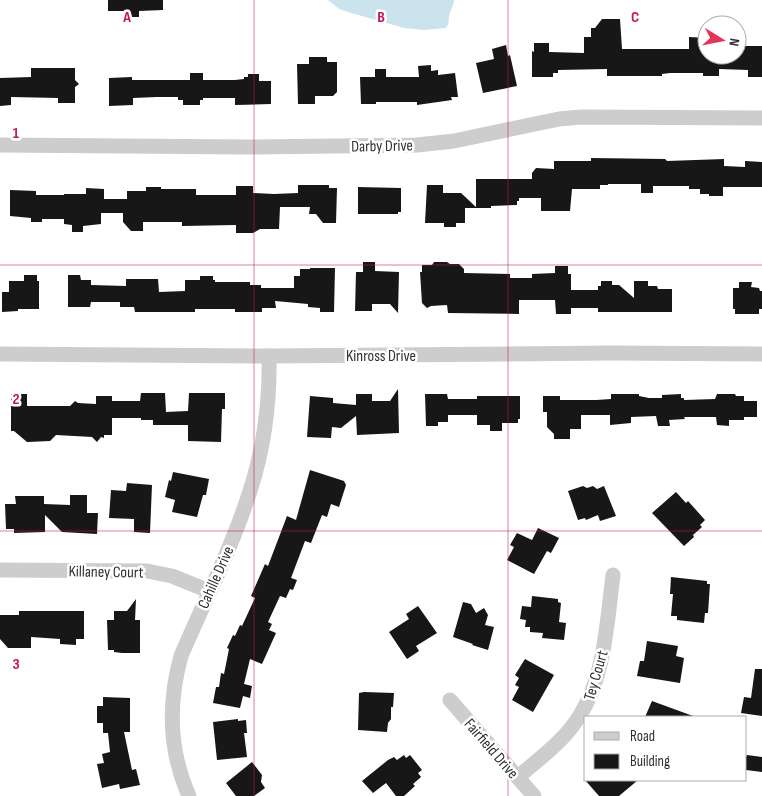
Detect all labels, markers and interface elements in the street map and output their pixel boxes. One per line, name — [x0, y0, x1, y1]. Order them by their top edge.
text: A — [122, 8, 131, 27]
text: B — [377, 8, 385, 27]
text: C — [631, 8, 639, 27]
north arrow — [697, 15, 747, 65]
text: N — [725, 37, 743, 47]
text: 1 — [13, 124, 20, 143]
street label: Darby Drive — [351, 136, 413, 157]
street label: Kinross Drive — [346, 347, 416, 366]
text: 2 — [12, 390, 20, 409]
street label: Cahille Drive — [194, 543, 239, 612]
street label: Killaney Court — [68, 562, 144, 583]
street label: Tey Court — [580, 648, 613, 703]
text: 3 — [12, 655, 20, 674]
street label: Fairfield Drive — [460, 715, 522, 783]
legend — [584, 716, 747, 781]
text: Road — [630, 727, 655, 746]
text: Building — [630, 752, 670, 771]

